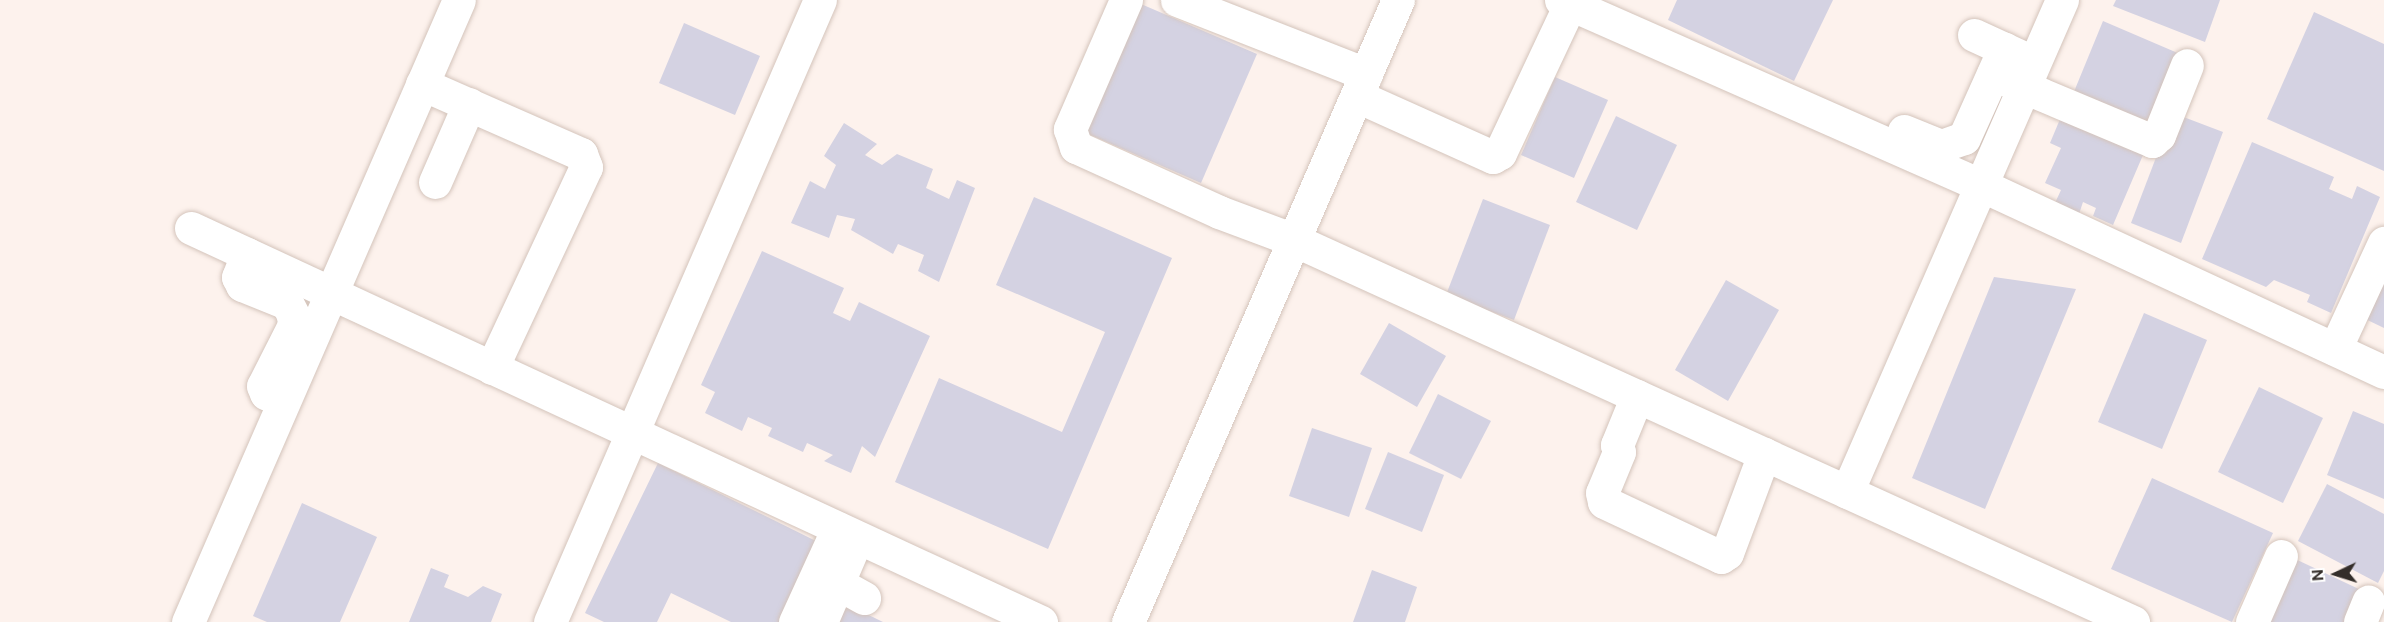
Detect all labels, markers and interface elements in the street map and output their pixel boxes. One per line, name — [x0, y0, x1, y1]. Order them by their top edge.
north arrow — [2306, 544, 2366, 604]
text: N — [2307, 569, 2328, 582]

